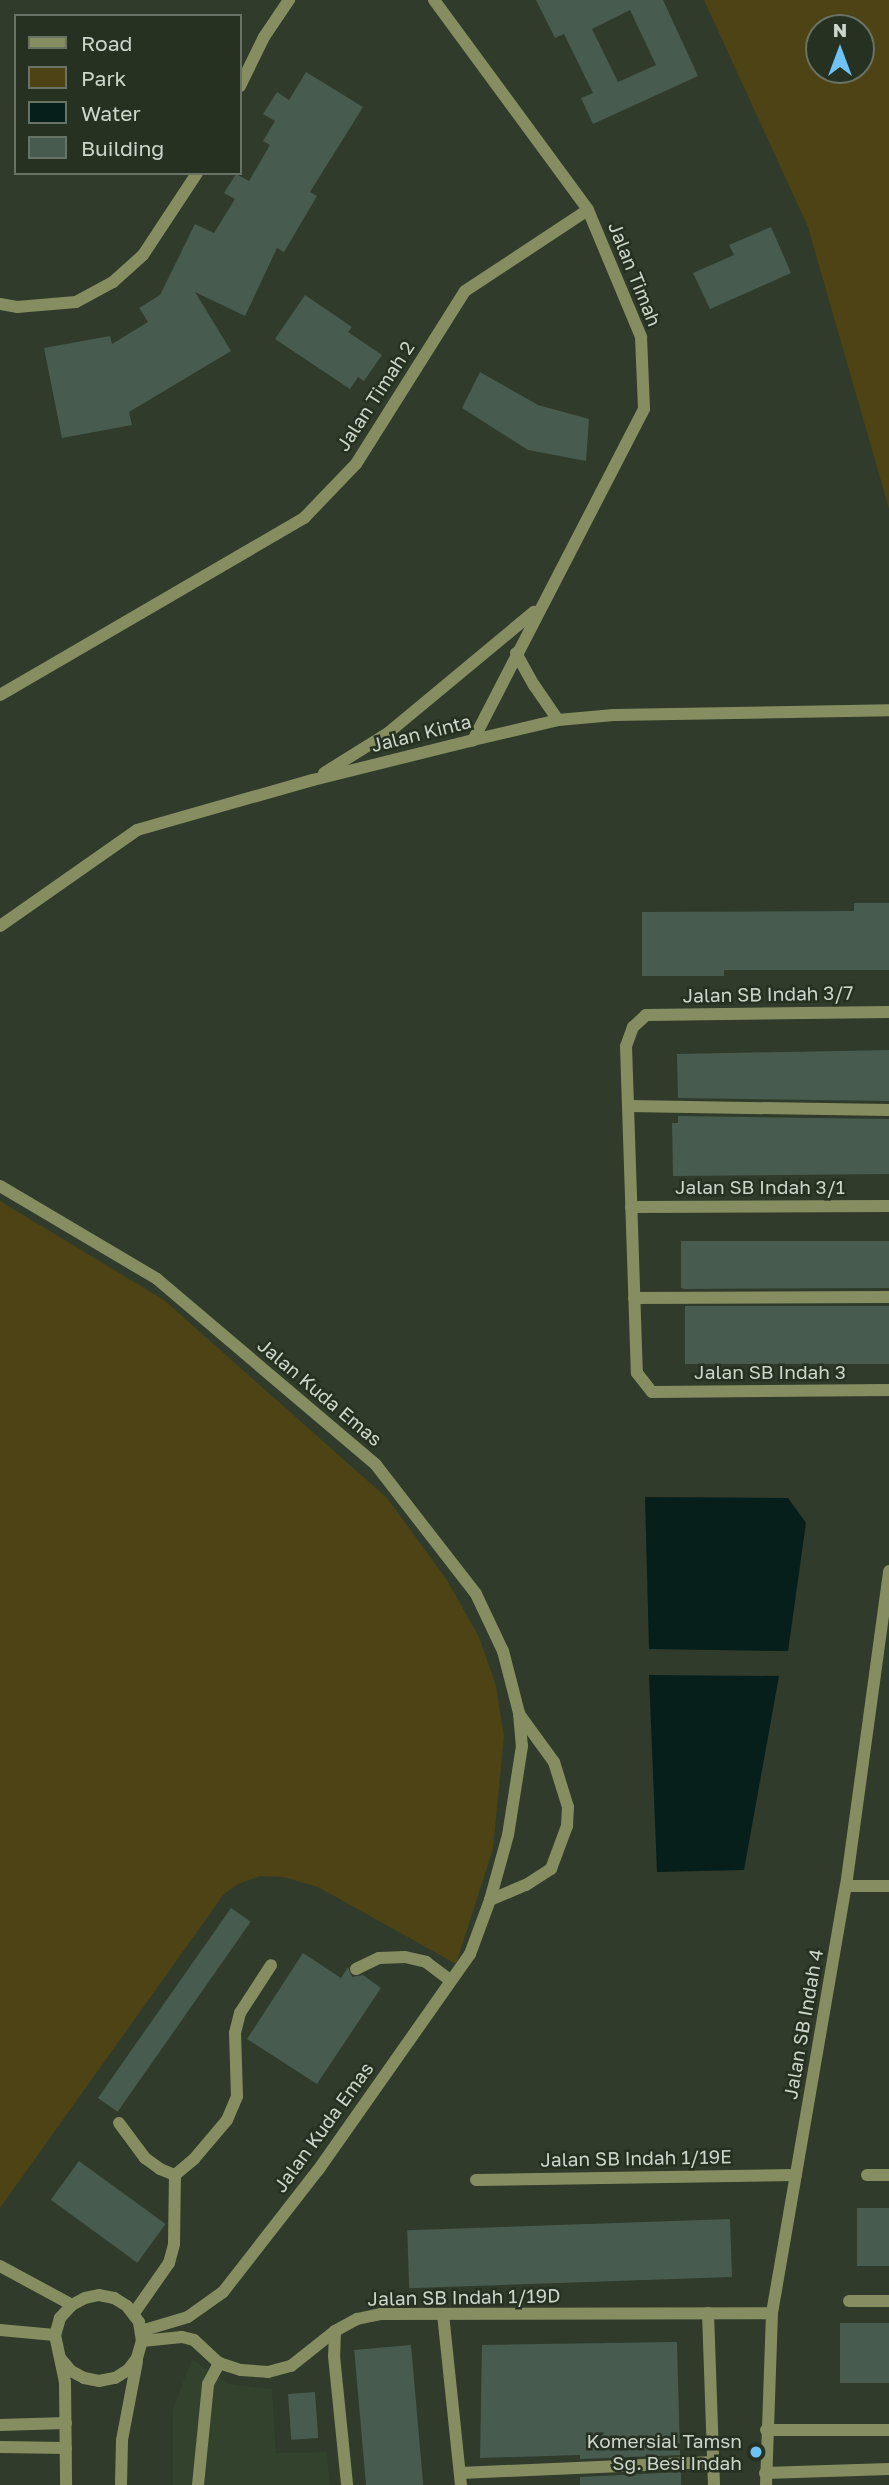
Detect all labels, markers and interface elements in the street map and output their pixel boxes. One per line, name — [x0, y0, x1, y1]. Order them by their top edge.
legend — [14, 14, 242, 175]
north arrow — [805, 14, 875, 84]
text: N — [833, 18, 847, 41]
text: Road — [81, 30, 132, 56]
text: Park — [81, 65, 126, 91]
text: Water — [81, 100, 141, 126]
text: Building — [81, 135, 164, 161]
street label: Jalan Timah — [604, 218, 666, 330]
street label: Jalan Timah 2 — [331, 337, 419, 455]
street label: Jalan Kinta — [368, 710, 474, 756]
street label: Jalan SB Indah 3/7 — [682, 981, 854, 1007]
street label: Jalan SB Indah 3/1 — [675, 1176, 845, 1198]
street label: Jalan Kuda Emas — [253, 1333, 387, 1451]
street label: Jalan SB Indah 3 — [694, 1361, 846, 1383]
street label: Jalan SB Indah 4 — [779, 1947, 827, 2101]
street label: Jalan Kuda Emas — [268, 2058, 378, 2196]
street label: Jalan SB Indah 1/19E — [540, 2145, 732, 2171]
street label: Jalan SB Indah 1/19D — [367, 2284, 561, 2310]
place label: Komersial Tamsn Sg. Besi Indah — [587, 2430, 742, 2474]
marker: Komersial Tamsn Sg. Besi Indah — [748, 2444, 764, 2460]

